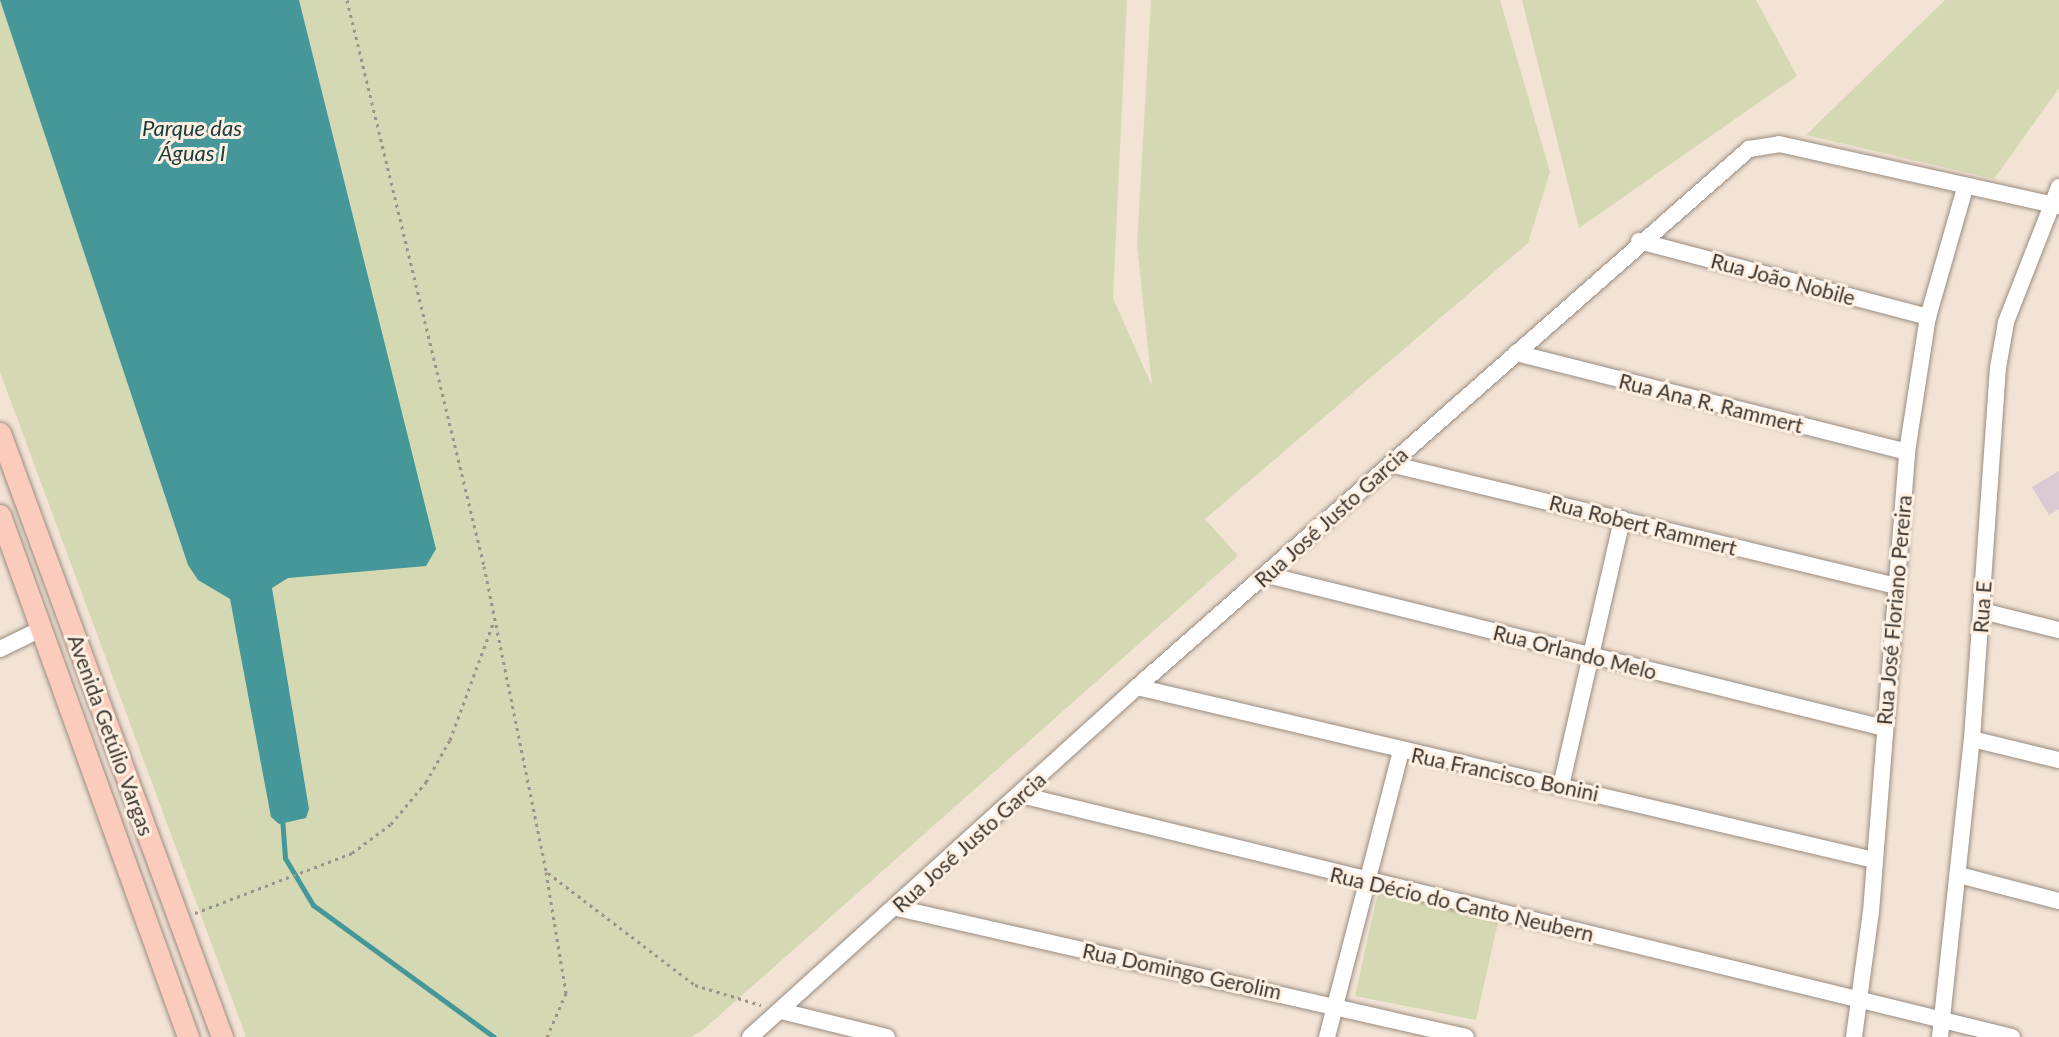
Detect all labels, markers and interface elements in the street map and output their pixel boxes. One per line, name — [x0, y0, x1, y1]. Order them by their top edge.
water label: Parque das Águas I — [142, 114, 242, 166]
street label: Rua João Nobile — [1708, 248, 1858, 310]
street label: Rua Ana R. Rammert — [1616, 368, 1806, 438]
street label: Rua José Justo Garcia — [1249, 441, 1413, 593]
street label: Rua Robert Rammert — [1547, 490, 1739, 560]
street label: Rua José Floriano Pereira — [1871, 494, 1917, 726]
street label: Rua E — [1968, 580, 1996, 634]
street label: Rua Orlando Melo — [1491, 619, 1659, 685]
street label: Avenida Getúlio Vargas — [63, 631, 159, 839]
street label: Rua Francisco Bonini — [1409, 742, 1601, 806]
street label: Rua José Justo Garcia — [887, 766, 1051, 918]
street label: Rua Décio do Canto Neubern — [1328, 861, 1596, 947]
street label: Rua Domingo Gerolim — [1080, 938, 1284, 1004]

